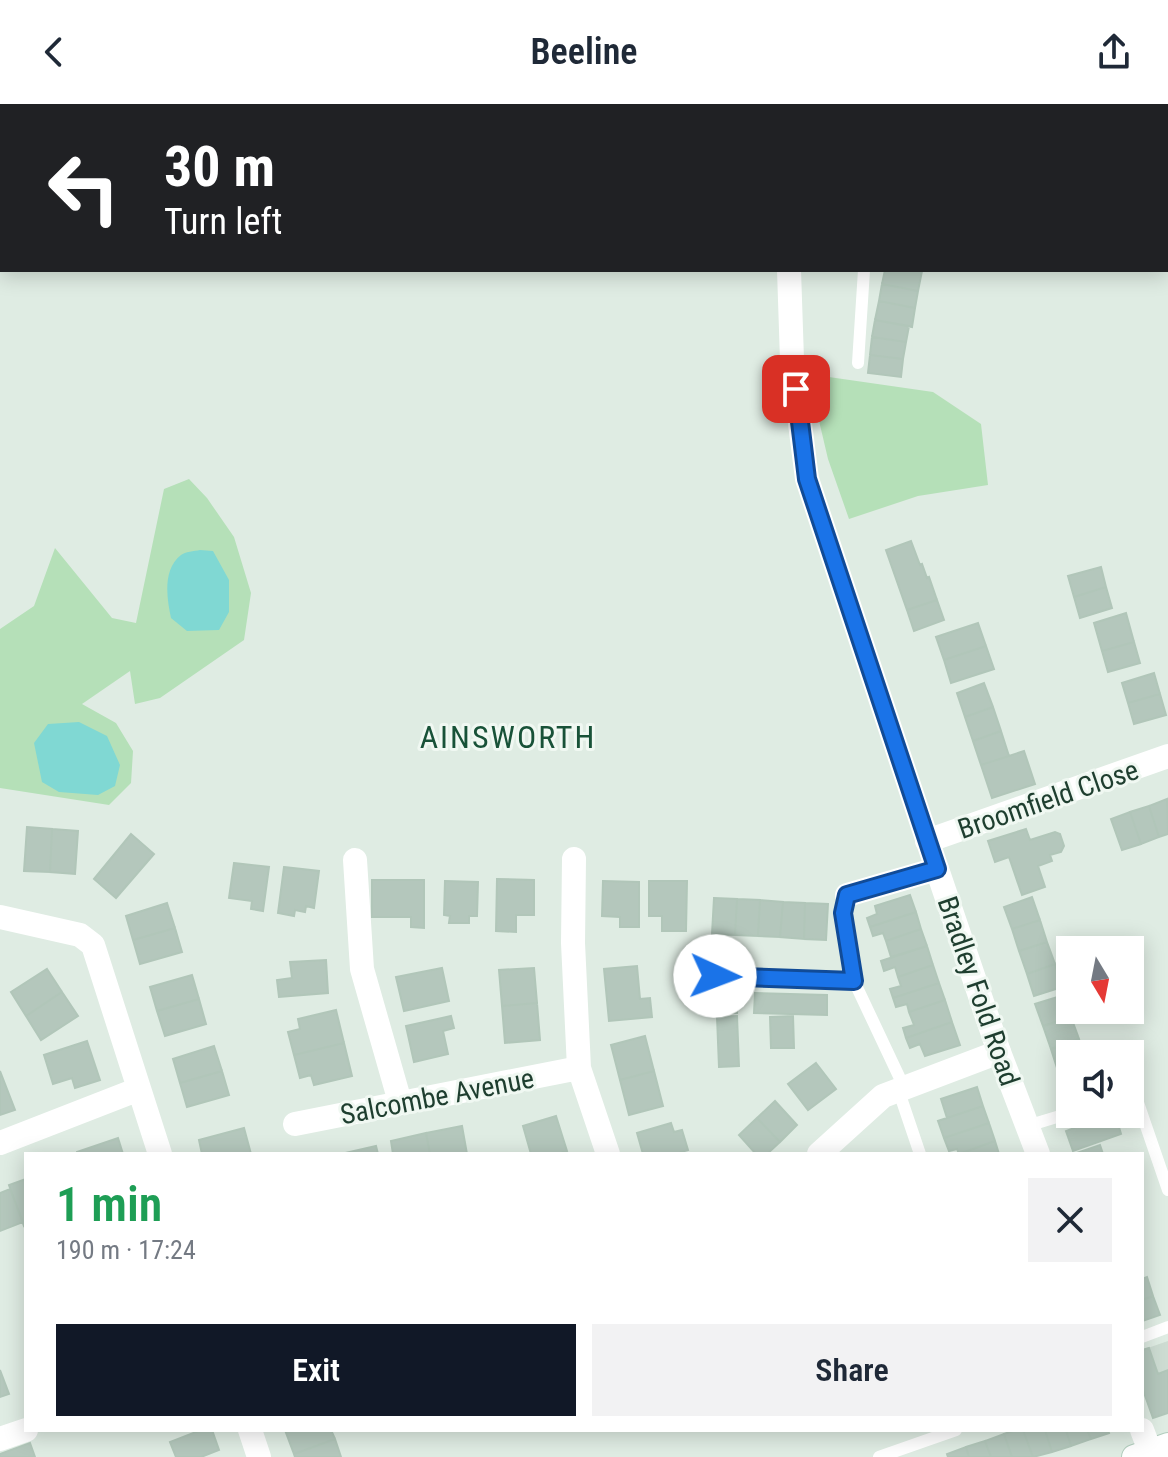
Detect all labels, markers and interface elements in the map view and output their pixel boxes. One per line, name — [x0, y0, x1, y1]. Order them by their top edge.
icon: back — [32, 30, 76, 74]
icon: share — [1092, 30, 1136, 74]
text: Beeline — [531, 31, 637, 73]
text: 30 m — [164, 134, 275, 200]
icon: left — [32, 136, 136, 240]
text: Turn left — [164, 201, 282, 243]
pin — [762, 355, 830, 423]
icon: arrive — [774, 367, 818, 411]
district label: AINSWORTH — [420, 718, 596, 756]
street label: Broomfield Close — [954, 753, 1143, 846]
street label: Bradley Fold Road — [931, 892, 1026, 1090]
position arrow — [673, 934, 757, 1018]
north arrow — [1056, 936, 1144, 1024]
map controls — [1056, 936, 1144, 1128]
button: sound — [1056, 1040, 1144, 1128]
street label: Salcombe Avenue — [338, 1062, 537, 1131]
text: 1 min — [56, 1176, 162, 1233]
button: close — [1028, 1178, 1112, 1262]
text: 190 m · 17:24 — [56, 1235, 196, 1265]
button: Exit — [56, 1324, 576, 1416]
button: Share — [592, 1324, 1112, 1416]

